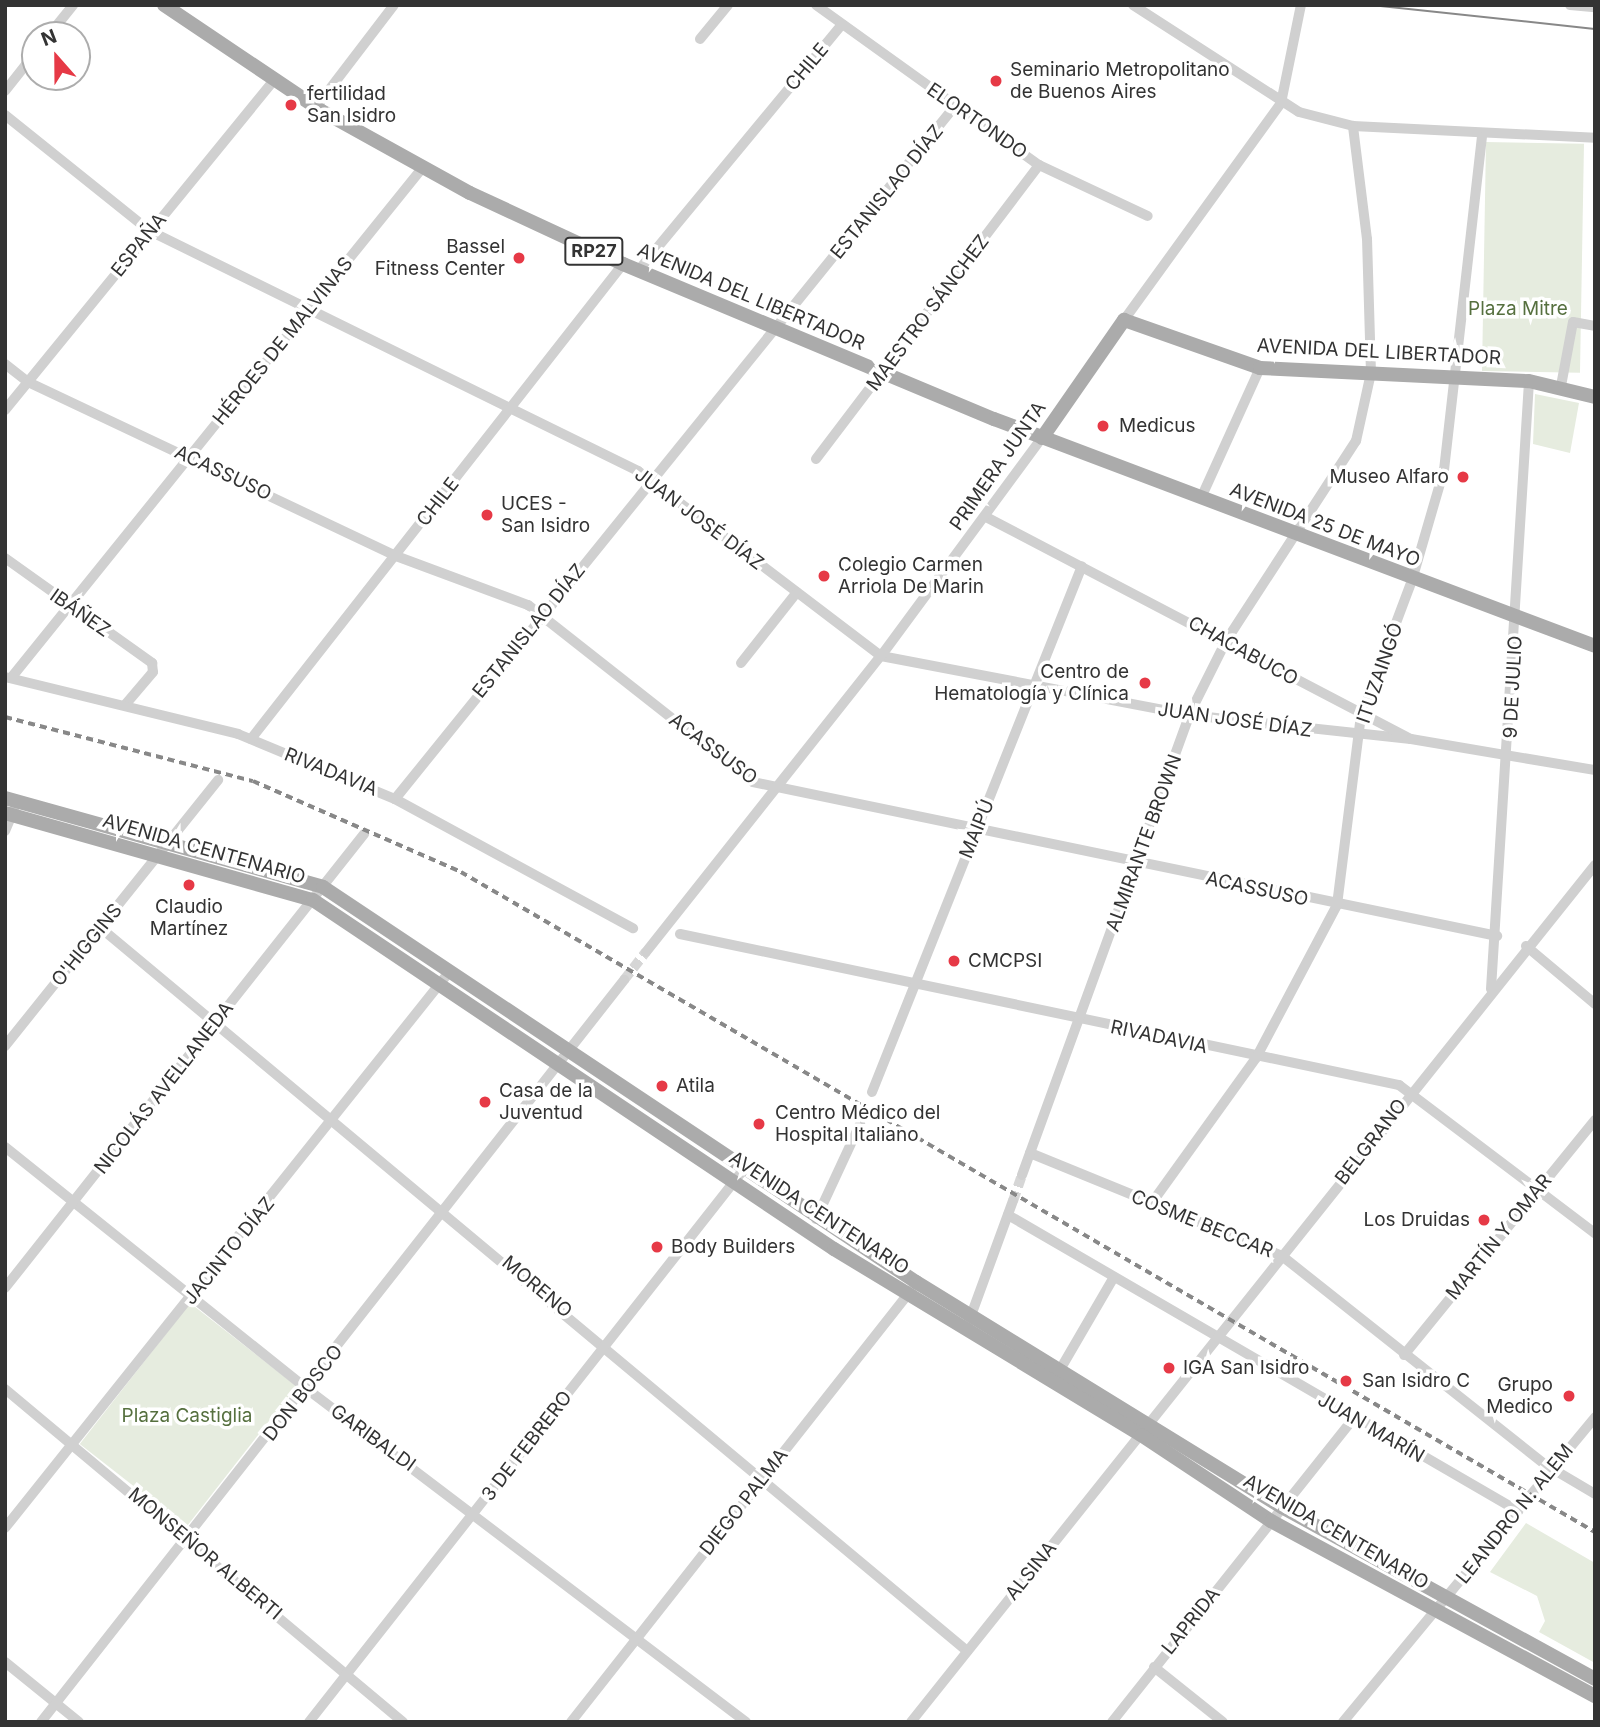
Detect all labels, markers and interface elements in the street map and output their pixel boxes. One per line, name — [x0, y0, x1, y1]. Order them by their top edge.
north arrow — [21, 21, 91, 91]
text: N — [38, 24, 60, 51]
street label: CHILE — [781, 39, 833, 95]
place label: Seminario Metropolitano de Buenos Aires — [1010, 59, 1230, 103]
marker: Seminario Metropolitano de Buenos Aires — [988, 73, 1004, 89]
street label: ELORTONDO — [922, 78, 1032, 164]
place label: fertilidad San Isidro — [307, 83, 396, 127]
marker: fertilidad San Isidro — [281, 95, 301, 115]
street label: ESTANISLAO DÍAZ — [826, 120, 948, 264]
street label: ESPAÑA — [107, 209, 171, 281]
street label: MAESTRO SÁNCHEZ — [862, 231, 994, 395]
place label: Bassel Fitness Center — [375, 236, 505, 280]
road number: RP27 — [564, 236, 624, 265]
street label: AVENIDA DEL LIBERTADOR — [634, 239, 868, 355]
marker: Bassel Fitness Center — [511, 250, 527, 266]
street label: HÉROES DE MALVINAS — [208, 253, 358, 429]
park label: Plaza Mitre — [1468, 298, 1568, 320]
street label: AVENIDA DEL LIBERTADOR — [1256, 334, 1502, 370]
street label: PRIMERA JUNTA — [945, 397, 1051, 535]
place label: Medicus — [1119, 415, 1196, 437]
marker: Medicus — [1093, 416, 1113, 436]
street label: ACASSUSO — [171, 441, 275, 505]
street label: JUAN JOSÉ DÍAZ — [630, 463, 768, 575]
place label: Museo Alfaro — [1329, 466, 1449, 488]
marker: Museo Alfaro — [1455, 469, 1471, 485]
street label: CHILE — [412, 473, 464, 531]
street label: AVENIDA 25 DE MAYO — [1227, 478, 1423, 572]
place label: UCES - San Isidro — [501, 493, 590, 537]
marker: UCES - San Isidro — [479, 507, 495, 523]
place label: Colegio Carmen Arriola De Marin — [838, 554, 984, 598]
street label: ESTANISLAO DÍAZ — [468, 559, 590, 703]
marker: Colegio Carmen Arriola De Marin — [816, 568, 832, 584]
street label: IBÁÑEZ — [45, 584, 115, 642]
street label: CHACABUCO — [1184, 611, 1302, 691]
street label: ITUZAINGÓ — [1352, 620, 1408, 726]
street label: 9 DE JULIO — [1499, 635, 1527, 739]
place label: Centro de Hematología y Clínica — [934, 661, 1129, 705]
marker: Centro de Hematología y Clínica — [1135, 673, 1155, 693]
street label: JUAN JOSÉ DÍAZ — [1156, 698, 1314, 742]
street label: ACASSUSO — [664, 709, 762, 789]
street label: RIVADAVIA — [281, 743, 381, 801]
street label: ALMIRANTE BROWN — [1101, 751, 1187, 935]
street label: MAIPÚ — [955, 796, 999, 862]
street label: AVENIDA CENTENARIO — [100, 809, 308, 889]
street label: ACASSUSO — [1204, 867, 1310, 911]
marker: Claudio Martínez — [181, 877, 197, 893]
place label: Claudio Martínez — [150, 896, 228, 940]
street label: O'HIGGINS — [47, 899, 127, 991]
place label: CMCPSI — [968, 950, 1042, 972]
marker: CMCPSI — [946, 953, 962, 969]
street label: NICOLÁS AVELLANEDA — [90, 997, 238, 1179]
street label: RIVADAVIA — [1108, 1016, 1210, 1058]
place label: Atila — [676, 1075, 715, 1097]
marker: Atila — [654, 1078, 670, 1094]
place label: Casa de la Juventud — [499, 1080, 593, 1124]
marker: Casa de la Juventud — [477, 1094, 493, 1110]
street label: BELGRANO — [1330, 1095, 1412, 1189]
place label: Centro Médico del Hospital Italiano — [775, 1102, 940, 1146]
marker: Centro Médico del Hospital Italiano — [749, 1114, 769, 1134]
street label: AVENIDA CENTENARIO — [725, 1146, 913, 1280]
street label: MARTÍN Y OMAR — [1441, 1170, 1557, 1304]
street label: COSME BECCAR — [1128, 1185, 1276, 1263]
street label: JACINTO DÍAZ — [179, 1193, 279, 1309]
place label: Los Druidas — [1363, 1209, 1470, 1231]
marker: Los Druidas — [1476, 1212, 1492, 1228]
place label: Body Builders — [671, 1236, 795, 1258]
marker: Body Builders — [649, 1239, 665, 1255]
street label: MORENO — [497, 1251, 577, 1323]
street label: DON BOSCO — [258, 1340, 348, 1446]
place label: IGA San Isidro — [1183, 1357, 1309, 1379]
marker: IGA San Isidro — [1161, 1360, 1177, 1376]
place label: San Isidro C — [1362, 1370, 1470, 1392]
marker: San Isidro C — [1336, 1371, 1356, 1391]
place label: Grupo Medico — [1486, 1374, 1553, 1418]
marker: Grupo Medico — [1559, 1386, 1579, 1406]
street label: 3 DE FEBRERO — [477, 1387, 577, 1505]
street label: JUAN MARÍN — [1314, 1388, 1428, 1468]
street label: GARIBALDI — [326, 1400, 420, 1476]
park label: Plaza Castiglia — [122, 1405, 252, 1427]
street label: LEANDRO N. ALEM — [1452, 1440, 1578, 1588]
street label: DIEGO PALMA — [695, 1444, 793, 1560]
street label: AVENIDA CENTENARIO — [1239, 1470, 1433, 1594]
street label: MONSEÑOR ALBERTI — [124, 1483, 286, 1625]
street label: ALSINA — [1001, 1537, 1061, 1605]
street label: LAPRIDA — [1157, 1583, 1225, 1659]

